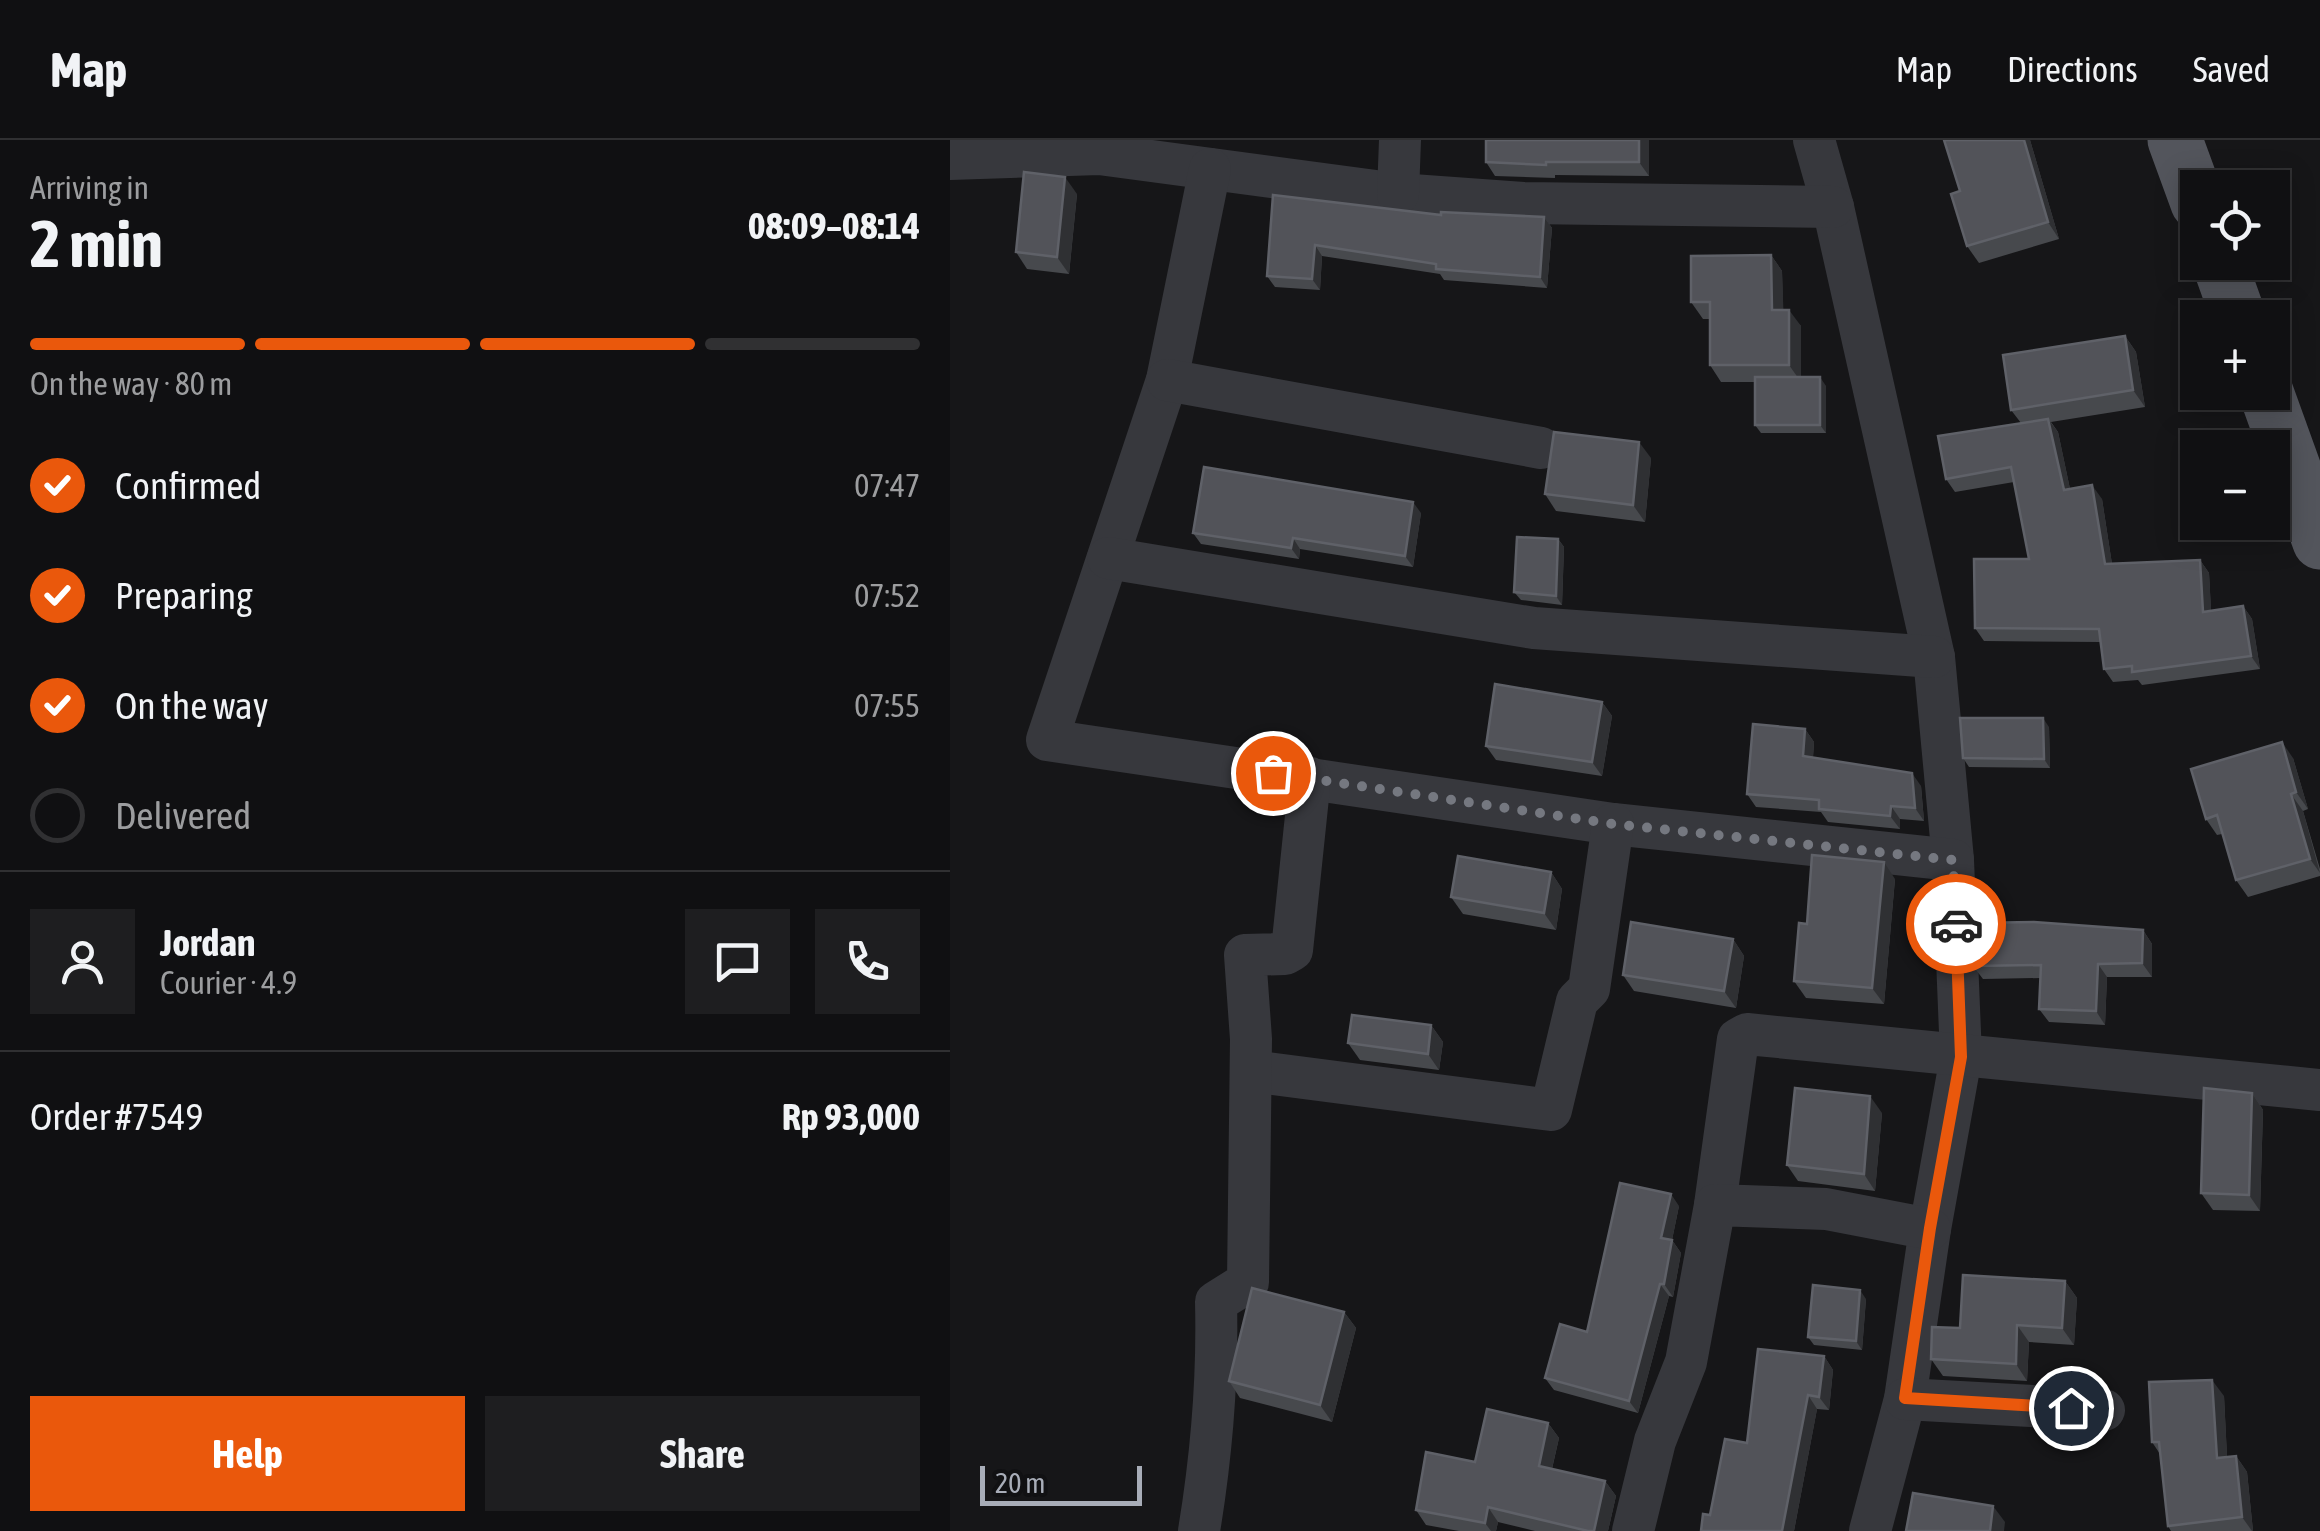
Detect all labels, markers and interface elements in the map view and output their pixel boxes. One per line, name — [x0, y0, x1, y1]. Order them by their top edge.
text: Map — [50, 42, 127, 97]
text: Map — [1896, 49, 1952, 89]
text: Directions — [2007, 49, 2138, 89]
text: Saved — [2193, 49, 2270, 89]
text: Arriving in — [30, 169, 149, 206]
map controls — [2180, 170, 2290, 540]
button: locate — [2180, 170, 2290, 280]
text: 08:09–08:14 — [748, 204, 920, 247]
text: 2 min — [30, 206, 163, 281]
button: + — [2180, 300, 2290, 410]
text: On the way · 80 m — [30, 365, 232, 402]
button: − — [2180, 430, 2290, 540]
icon: check — [30, 458, 85, 513]
text: Confirmed — [115, 464, 261, 507]
text: 07:47 — [854, 467, 920, 504]
icon: check — [30, 568, 85, 623]
text: Preparing — [115, 574, 253, 617]
text: 07:52 — [854, 577, 920, 614]
icon: check — [30, 678, 85, 733]
text: On the way — [115, 684, 268, 727]
text: 07:55 — [854, 687, 920, 724]
pin — [1231, 731, 1316, 816]
icon: bag — [1246, 746, 1301, 801]
text: Delivered — [115, 794, 251, 837]
courier — [1906, 874, 2006, 974]
icon: car — [1929, 897, 1984, 952]
button: person — [30, 909, 135, 1014]
button: chat — [685, 909, 790, 1014]
button: phone — [815, 909, 920, 1014]
text: Jordan — [160, 921, 255, 964]
text: Courier · 4.9 — [160, 964, 297, 1001]
text: Order #7549 — [30, 1095, 203, 1138]
text: Rp 93,000 — [782, 1095, 920, 1138]
pin — [2029, 1366, 2114, 1451]
icon: home — [2044, 1381, 2099, 1436]
button: Help — [30, 1396, 465, 1511]
button: Share — [485, 1396, 920, 1511]
scale bar — [980, 1461, 1142, 1506]
text: 20 m — [995, 1467, 1045, 1499]

